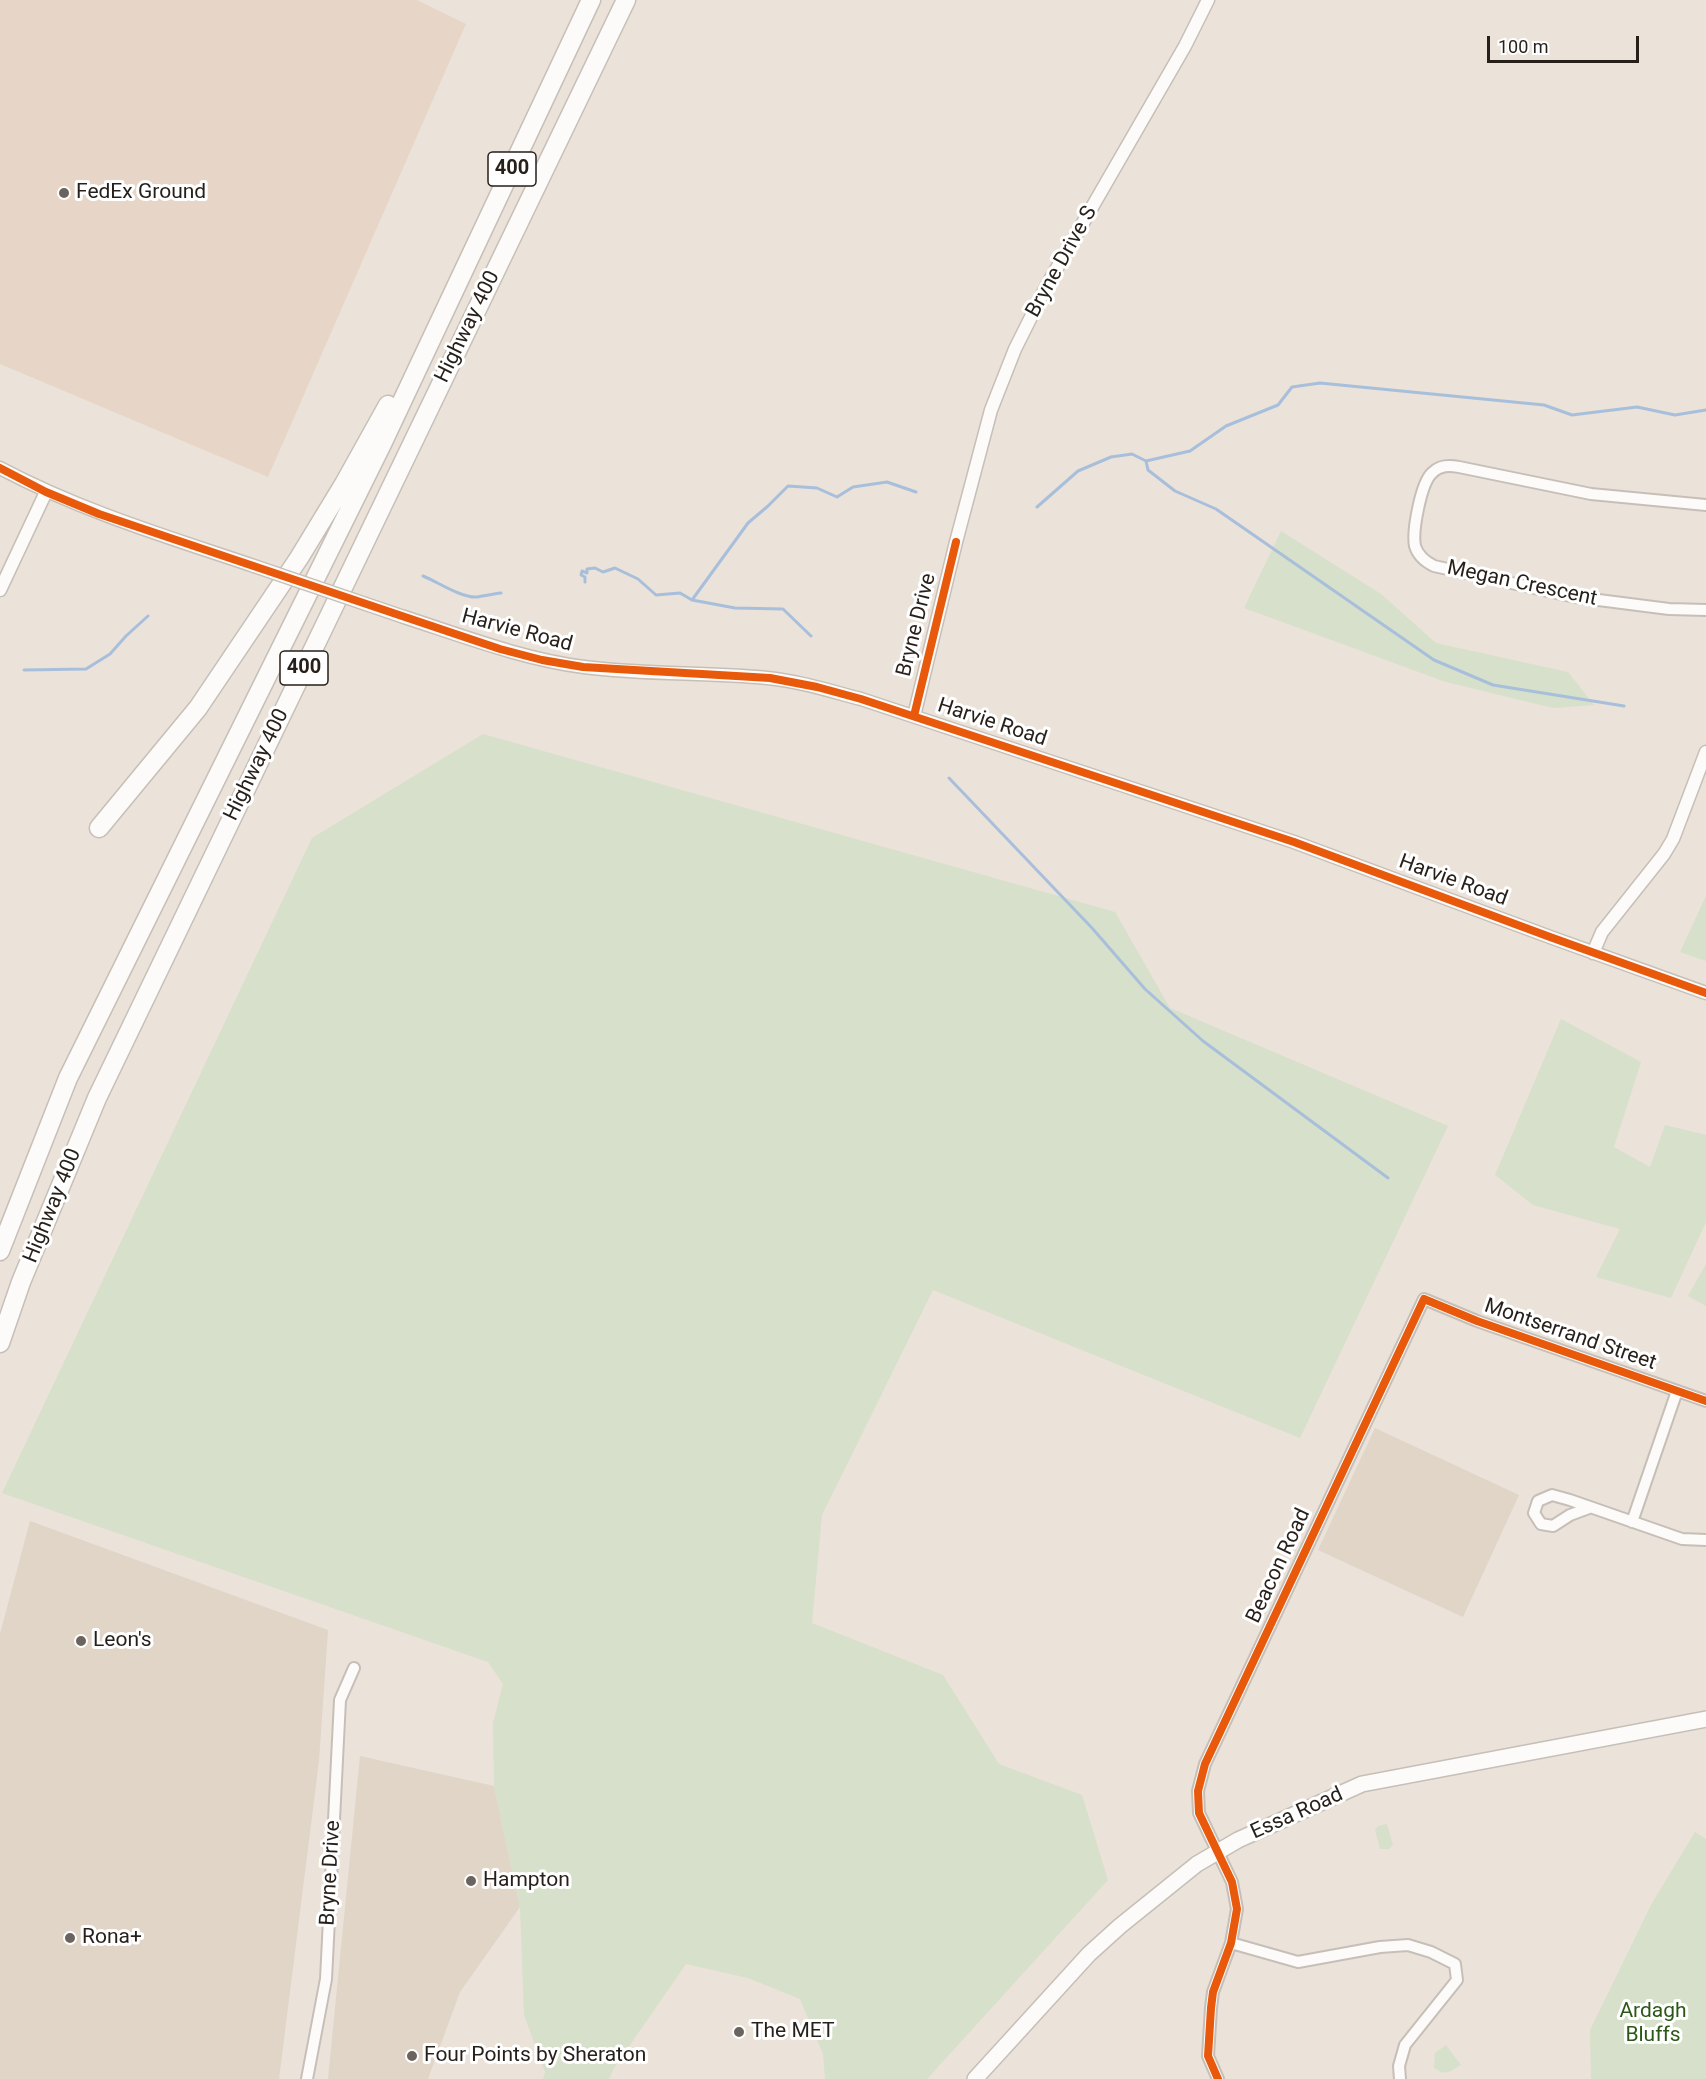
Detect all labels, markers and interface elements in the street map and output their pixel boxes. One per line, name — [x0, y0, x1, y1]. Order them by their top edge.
scale bar — [1490, 24, 1642, 62]
text: 100 m — [1498, 36, 1549, 57]
road number: 400 — [488, 152, 536, 186]
place label: FedEx Ground — [76, 180, 206, 206]
marker: FedEx Ground — [57, 186, 71, 200]
street label: Bryne Drive S — [1021, 202, 1103, 322]
street label: Highway 400 — [430, 267, 506, 387]
street label: Megan Crescent — [1445, 556, 1599, 612]
street label: Bryne Drive — [892, 571, 942, 679]
street label: Harvie Road — [459, 604, 575, 658]
road number: 400 — [280, 651, 328, 685]
street label: Harvie Road — [934, 693, 1050, 753]
street label: Highway 400 — [219, 705, 295, 825]
street label: Harvie Road — [1395, 850, 1511, 912]
street label: Highway 400 — [19, 1145, 87, 1267]
street label: Montserrand Street — [1481, 1294, 1659, 1376]
street label: Beacon Road — [1241, 1505, 1317, 1627]
place label: Leon's — [93, 1628, 152, 1654]
marker: Leon's — [74, 1634, 88, 1648]
street label: Essa Road — [1247, 1782, 1347, 1846]
street label: Bryne Drive — [316, 1820, 346, 1926]
place label: Hampton — [483, 1868, 570, 1894]
marker: Hampton — [464, 1874, 478, 1888]
place label: Rona+ — [82, 1925, 142, 1951]
marker: Rona+ — [63, 1931, 77, 1945]
park label: Ardagh Bluffs — [1619, 1999, 1687, 2049]
place label: The MET — [751, 2019, 834, 2045]
marker: The MET — [732, 2025, 746, 2039]
place label: Four Points by Sheraton — [424, 2043, 646, 2069]
marker: Four Points by Sheraton — [405, 2049, 419, 2063]

